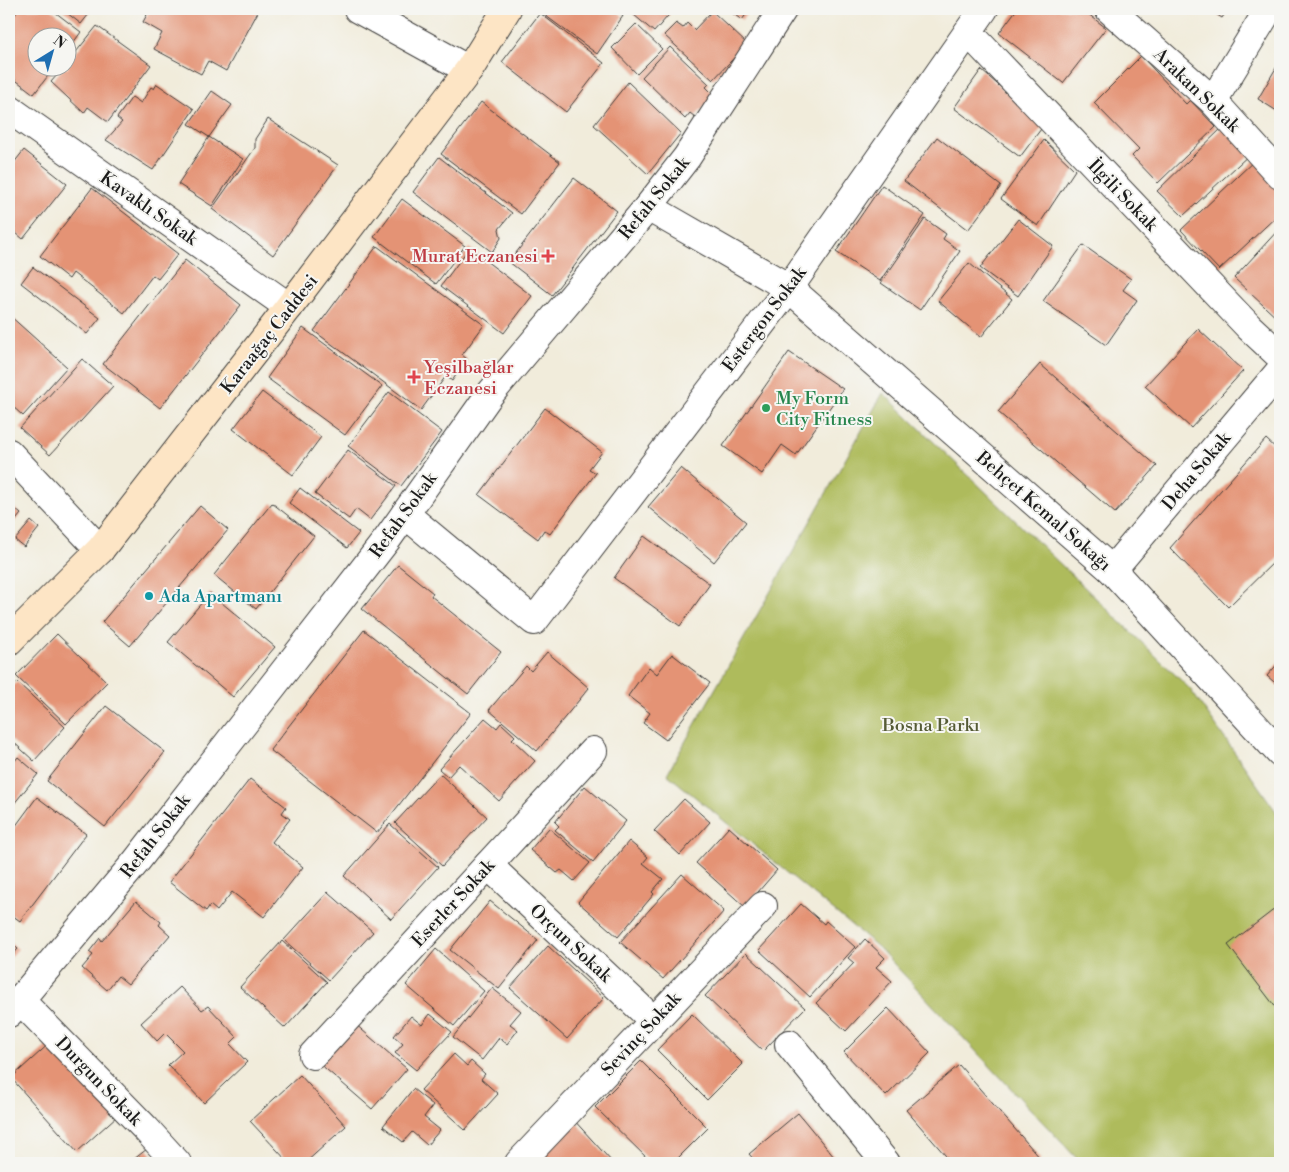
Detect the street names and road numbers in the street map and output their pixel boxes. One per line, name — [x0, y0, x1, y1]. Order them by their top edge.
street label: Arakan Sokak — [1148, 43, 1246, 139]
street label: Refah Sokak — [614, 151, 696, 245]
street label: İlgili Sokak — [1083, 155, 1164, 237]
street label: Kavaklı Sokak — [95, 166, 203, 251]
street label: Estergon Sokak — [717, 261, 813, 377]
street label: Karaağaç Caddesi — [216, 270, 323, 398]
street label: Deha Sokak — [1157, 426, 1237, 515]
street label: Behçet Kemal Sokağı — [971, 446, 1116, 576]
street label: Refah Sokak — [365, 467, 443, 563]
street label: Refah Sokak — [115, 788, 196, 883]
street label: Eserler Sokak — [407, 853, 501, 952]
street label: Orçun Sokak — [525, 899, 618, 988]
street label: Sevinç Sokak — [597, 986, 687, 1081]
street label: Durgun Sokak — [50, 1032, 148, 1132]

